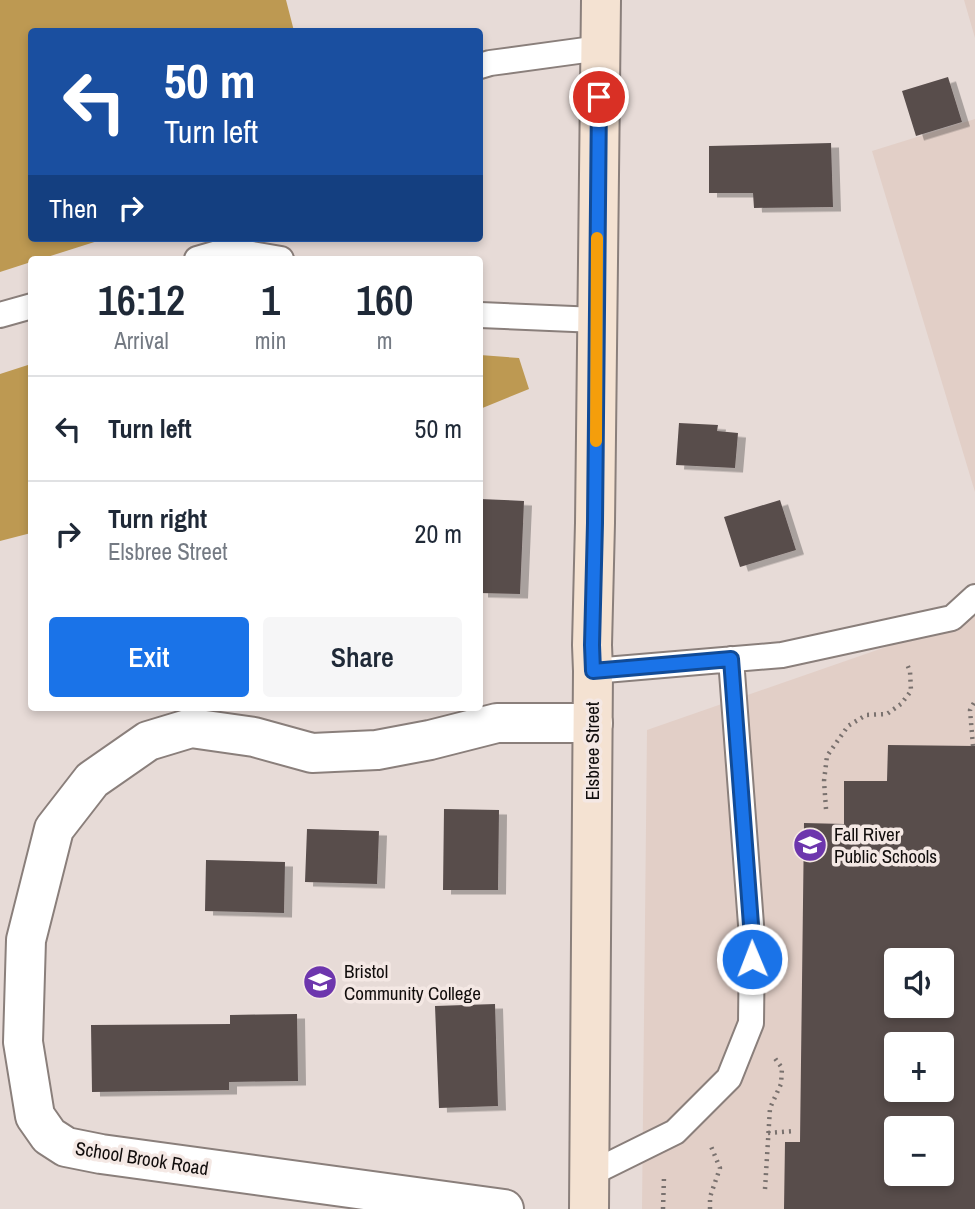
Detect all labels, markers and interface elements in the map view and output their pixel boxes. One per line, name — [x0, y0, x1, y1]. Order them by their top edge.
text: 50 m — [164, 47, 256, 113]
icon: left — [49, 56, 140, 147]
pin — [569, 67, 629, 127]
icon: arrive — [580, 78, 618, 116]
text: Turn left — [164, 110, 258, 153]
icon: right — [112, 189, 150, 227]
text: Then — [49, 191, 98, 226]
text: 16:12 — [98, 272, 185, 328]
text: 1 — [261, 272, 280, 328]
text: 160 — [356, 272, 413, 328]
text: Arrival — [114, 325, 169, 356]
text: min — [255, 325, 286, 356]
text: m — [377, 325, 392, 356]
icon: left — [49, 410, 87, 448]
text: Turn left — [108, 411, 192, 446]
text: 50 m — [415, 411, 462, 446]
text: Turn right — [108, 501, 207, 536]
icon: right — [49, 515, 87, 553]
text: 20 m — [415, 516, 462, 551]
text: Elsbree Street — [108, 536, 228, 567]
button: Exit — [49, 617, 249, 697]
button: Share — [263, 617, 462, 697]
street label: Elsbree Street — [579, 701, 605, 800]
place label: Fall River Public Schools — [834, 821, 937, 869]
school or university icon: Fall River Public Schools — [791, 826, 829, 864]
position arrow — [715, 922, 789, 996]
map controls — [884, 948, 954, 1186]
button: sound — [884, 948, 954, 1018]
place label: Bristol Community College — [344, 958, 481, 1006]
school or university icon: Bristol Community College — [301, 963, 339, 1001]
button: + — [884, 1032, 954, 1102]
button: − — [884, 1116, 954, 1186]
street label: School Brook Road — [74, 1135, 210, 1181]

